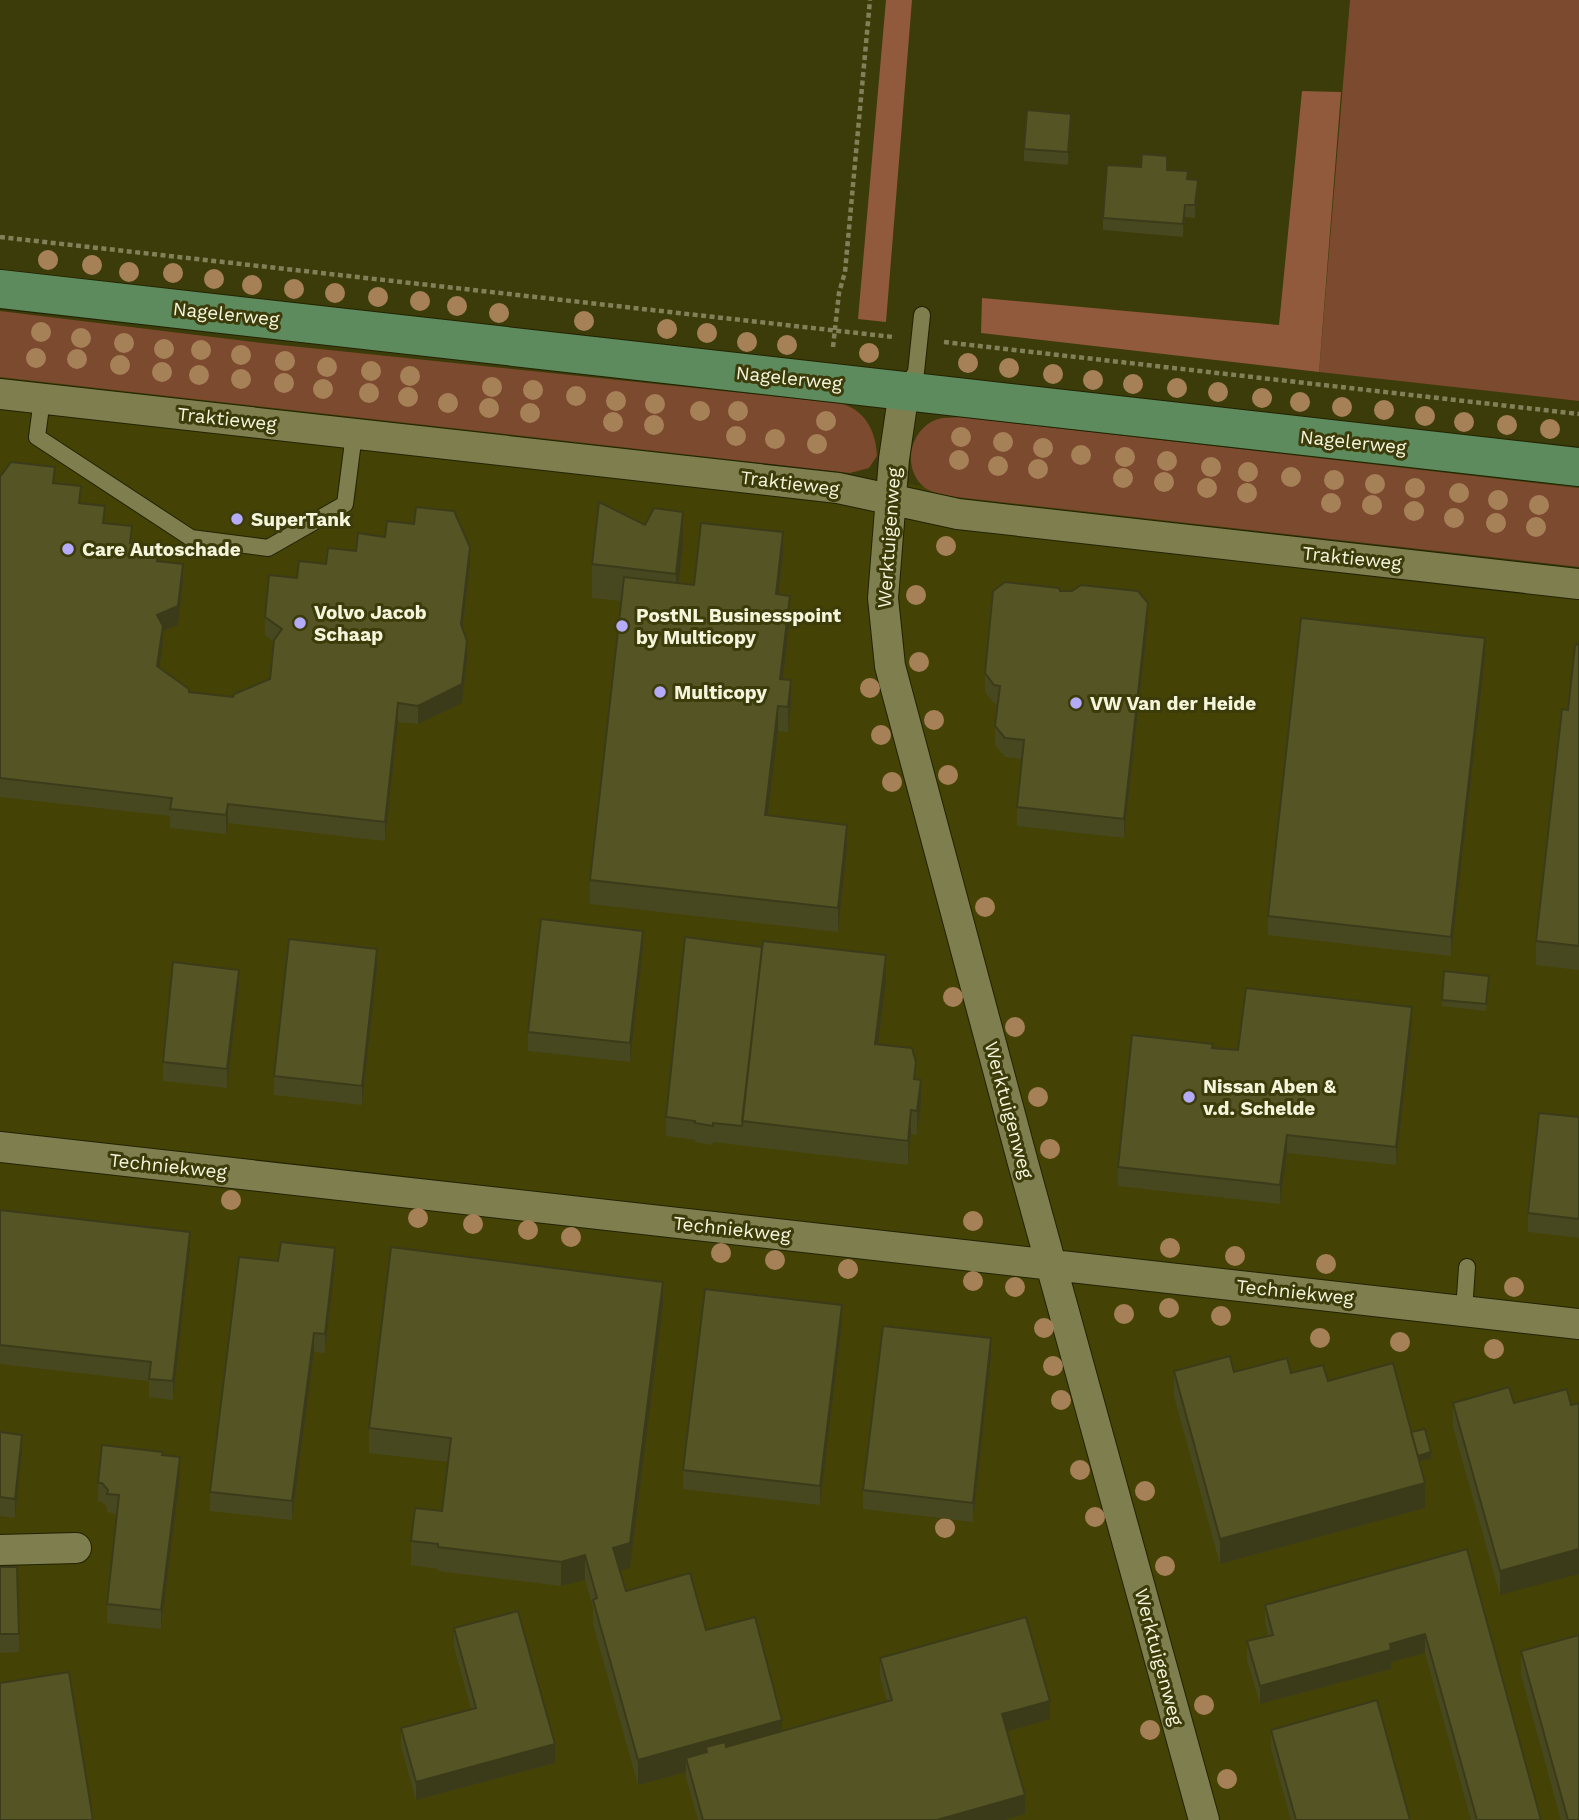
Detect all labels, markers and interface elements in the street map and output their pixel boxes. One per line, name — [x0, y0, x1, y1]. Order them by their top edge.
street label: Nagelerweg — [172, 297, 281, 331]
street label: Nagelerweg — [735, 361, 844, 395]
street label: Traktieweg — [176, 402, 279, 436]
street label: Nagelerweg — [1299, 425, 1408, 459]
street label: Traktieweg — [739, 466, 842, 501]
street label: Werktuigenweg — [873, 466, 905, 609]
place label: SuperTank — [251, 508, 351, 531]
marker: SuperTank — [229, 511, 245, 527]
place label: Care Autoschade — [82, 538, 241, 561]
marker: Care Autoschade — [60, 541, 76, 557]
street label: Traktieweg — [1301, 541, 1404, 575]
place label: Volvo Jacob Schaap — [314, 601, 427, 646]
place label: PostNL Businesspoint by Multicopy — [636, 604, 842, 649]
marker: Volvo Jacob Schaap — [292, 615, 308, 631]
marker: PostNL Businesspoint by Multicopy — [614, 618, 630, 634]
place label: Multicopy — [674, 681, 767, 704]
marker: Multicopy — [652, 684, 668, 700]
place label: VW Van der Heide — [1090, 692, 1256, 715]
marker: VW Van der Heide — [1068, 695, 1084, 711]
street label: Werktuigenweg — [980, 1039, 1039, 1182]
place label: Nissan Aben & v.d. Schelde — [1202, 1075, 1337, 1120]
marker: Nissan Aben & v.d. Schelde — [1181, 1089, 1197, 1105]
street label: Techniekweg — [108, 1148, 229, 1184]
street label: Techniekweg — [672, 1211, 793, 1247]
street label: Techniekweg — [1235, 1274, 1356, 1310]
street label: Werktuigenweg — [1130, 1586, 1189, 1729]

